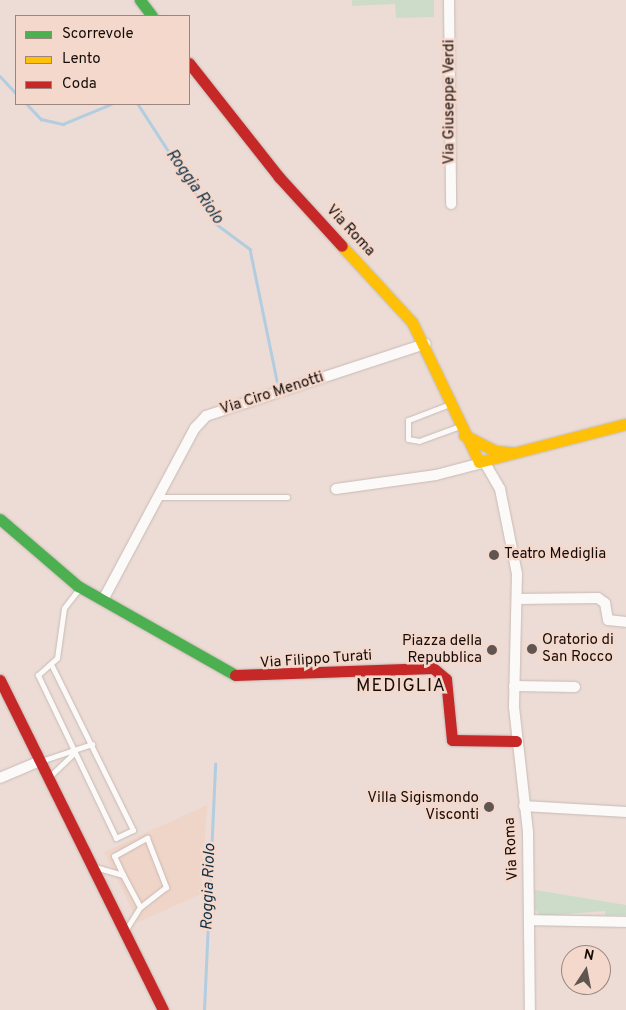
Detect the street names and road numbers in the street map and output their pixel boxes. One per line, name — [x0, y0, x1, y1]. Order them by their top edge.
street label: Via Giuseppe Verdi — [441, 39, 459, 165]
street label: Via Roma — [322, 202, 378, 260]
street label: Via Ciro Menotti — [218, 369, 326, 419]
street label: Via Filippo Turati — [259, 647, 373, 673]
street label: Via Roma — [501, 817, 523, 881]

